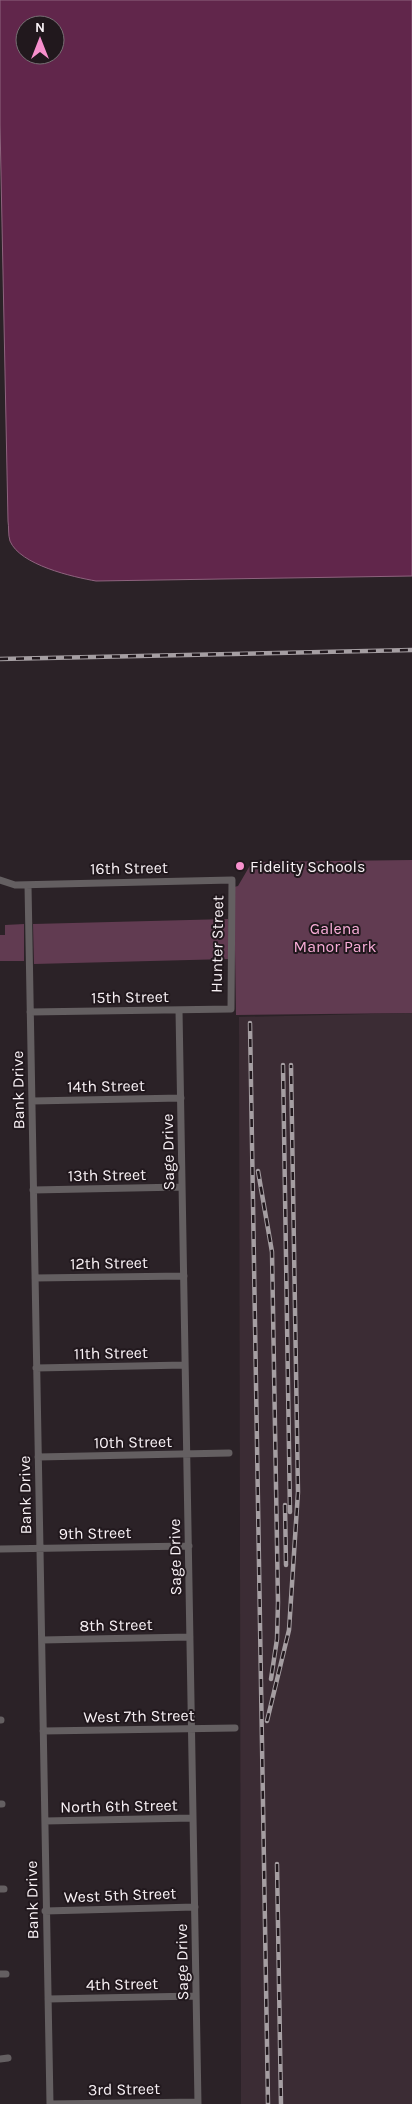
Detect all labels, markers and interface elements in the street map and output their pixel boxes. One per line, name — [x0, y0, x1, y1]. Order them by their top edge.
north arrow — [15, 15, 65, 65]
text: N — [35, 19, 45, 36]
place label: Fidelity Schools — [250, 857, 365, 876]
street label: 16th Street — [90, 858, 168, 878]
marker: Fidelity Schools — [234, 860, 246, 872]
street label: Hunter Street — [207, 895, 227, 993]
park label: Galena Manor Park — [294, 919, 376, 956]
street label: 15th Street — [91, 987, 169, 1007]
street label: Bank Drive — [8, 1051, 28, 1129]
street label: 14th Street — [67, 1076, 145, 1096]
street label: Sage Drive — [158, 1113, 178, 1191]
street label: 13th Street — [68, 1165, 146, 1185]
street label: 12th Street — [70, 1253, 148, 1273]
street label: 11th Street — [74, 1343, 148, 1363]
street label: 10th Street — [94, 1432, 172, 1452]
street label: Bank Drive — [15, 1456, 35, 1534]
street label: Sage Drive — [165, 1518, 185, 1596]
street label: 9th Street — [59, 1523, 131, 1543]
street label: 8th Street — [79, 1615, 153, 1635]
street label: West 7th Street — [83, 1706, 195, 1726]
street label: North 6th Street — [60, 1795, 178, 1817]
street label: Bank Drive — [22, 1861, 42, 1939]
street label: West 5th Street — [63, 1884, 177, 1906]
street label: Sage Drive — [172, 1923, 192, 2001]
street label: 4th Street — [86, 1974, 158, 1994]
street label: 3rd Street — [88, 2079, 160, 2099]

